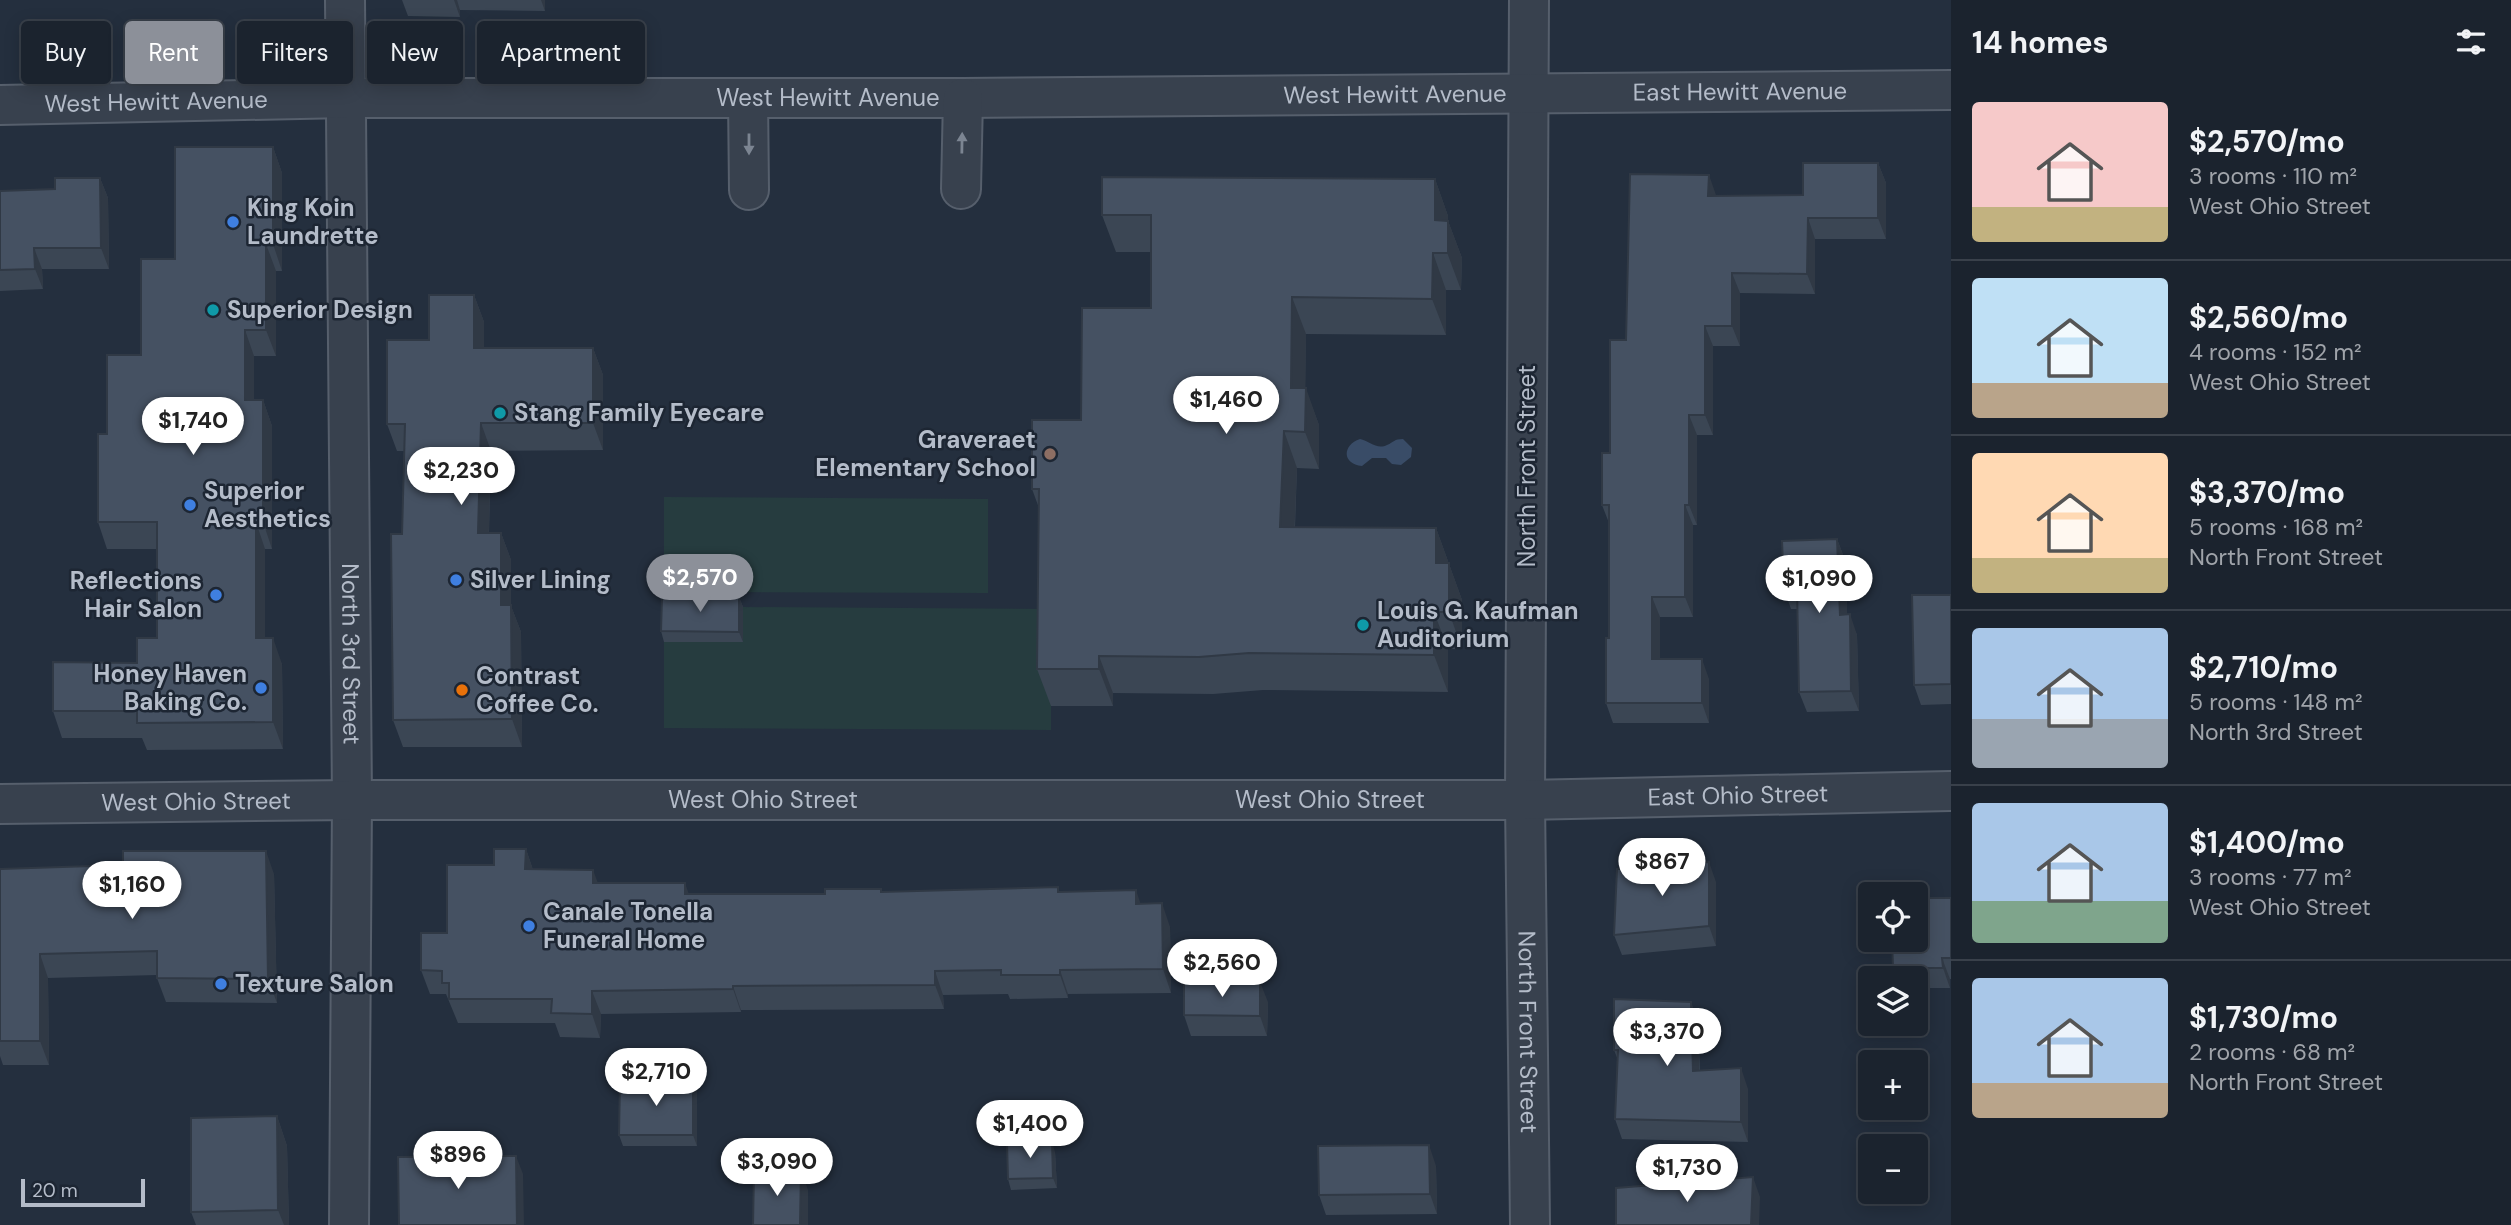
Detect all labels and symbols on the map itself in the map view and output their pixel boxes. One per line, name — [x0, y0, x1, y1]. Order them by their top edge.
street label: East Hewitt Avenue — [1633, 75, 1847, 108]
street label: West Hewitt Avenue — [1283, 78, 1507, 110]
street label: West Hewitt Avenue — [716, 82, 940, 113]
street label: West Hewitt Avenue — [44, 84, 268, 119]
one-way arrow — [956, 132, 968, 154]
one-way arrow — [743, 133, 755, 155]
place label: King Koin Laundrette — [247, 192, 379, 251]
marker: King Koin Laundrette — [225, 214, 241, 230]
place label: Superior Design — [227, 294, 413, 325]
marker: Superior Design — [205, 302, 221, 318]
street label: North Front Street — [1511, 365, 1542, 567]
pin: $1,460 — [1169, 376, 1283, 436]
place label: Stang Family Eyecare — [514, 397, 764, 428]
pin: $1,740 — [136, 398, 250, 457]
marker: Stang Family Eyecare — [492, 405, 508, 421]
place label: Graveraet Elementary School — [815, 424, 1036, 483]
marker: Graveraet Elementary School — [1042, 446, 1058, 462]
pin: $2,230 — [404, 448, 518, 507]
place label: Superior Aesthetics — [204, 475, 331, 534]
marker: Superior Aesthetics — [182, 497, 198, 513]
pin: $2,570 — [643, 554, 757, 614]
pin: $1,090 — [1762, 556, 1876, 615]
street label: North 3rd Street — [335, 563, 368, 745]
place label: Silver Lining — [470, 564, 611, 595]
place label: Reflections Hair Salon — [70, 565, 202, 624]
marker: Silver Lining — [448, 572, 464, 588]
marker: Reflections Hair Salon — [208, 587, 224, 603]
place label: Louis G. Kaufman Auditorium — [1377, 595, 1579, 654]
marker: Louis G. Kaufman Auditorium — [1355, 617, 1371, 633]
place label: Honey Haven Baking Co. — [93, 658, 247, 717]
place label: Contrast Coffee Co. — [476, 660, 599, 719]
marker: Honey Haven Baking Co. — [253, 680, 269, 696]
marker: Contrast Coffee Co. — [454, 682, 470, 698]
street label: East Ohio Street — [1647, 778, 1829, 812]
street label: West Ohio Street — [668, 784, 858, 815]
street label: West Ohio Street — [1235, 784, 1425, 815]
street label: West Ohio Street — [101, 785, 291, 818]
pin: $867 — [1621, 838, 1703, 898]
pin: $1,160 — [75, 862, 189, 921]
place label: Canale Tonella Funeral Home — [543, 896, 713, 955]
marker: Canale Tonella Funeral Home — [521, 918, 537, 934]
street label: North Front Street — [1512, 931, 1545, 1133]
pin: $2,560 — [1165, 940, 1279, 999]
place label: Texture Salon — [235, 968, 394, 999]
marker: Texture Salon — [213, 976, 229, 992]
pin: $3,370 — [1610, 1009, 1724, 1068]
pin: $2,710 — [599, 1048, 713, 1108]
pin: $1,400 — [973, 1100, 1087, 1160]
pin: $896 — [417, 1132, 499, 1191]
pin: $3,090 — [720, 1138, 834, 1198]
pin: $1,730 — [1630, 1144, 1744, 1204]
scale bar — [21, 1176, 145, 1208]

